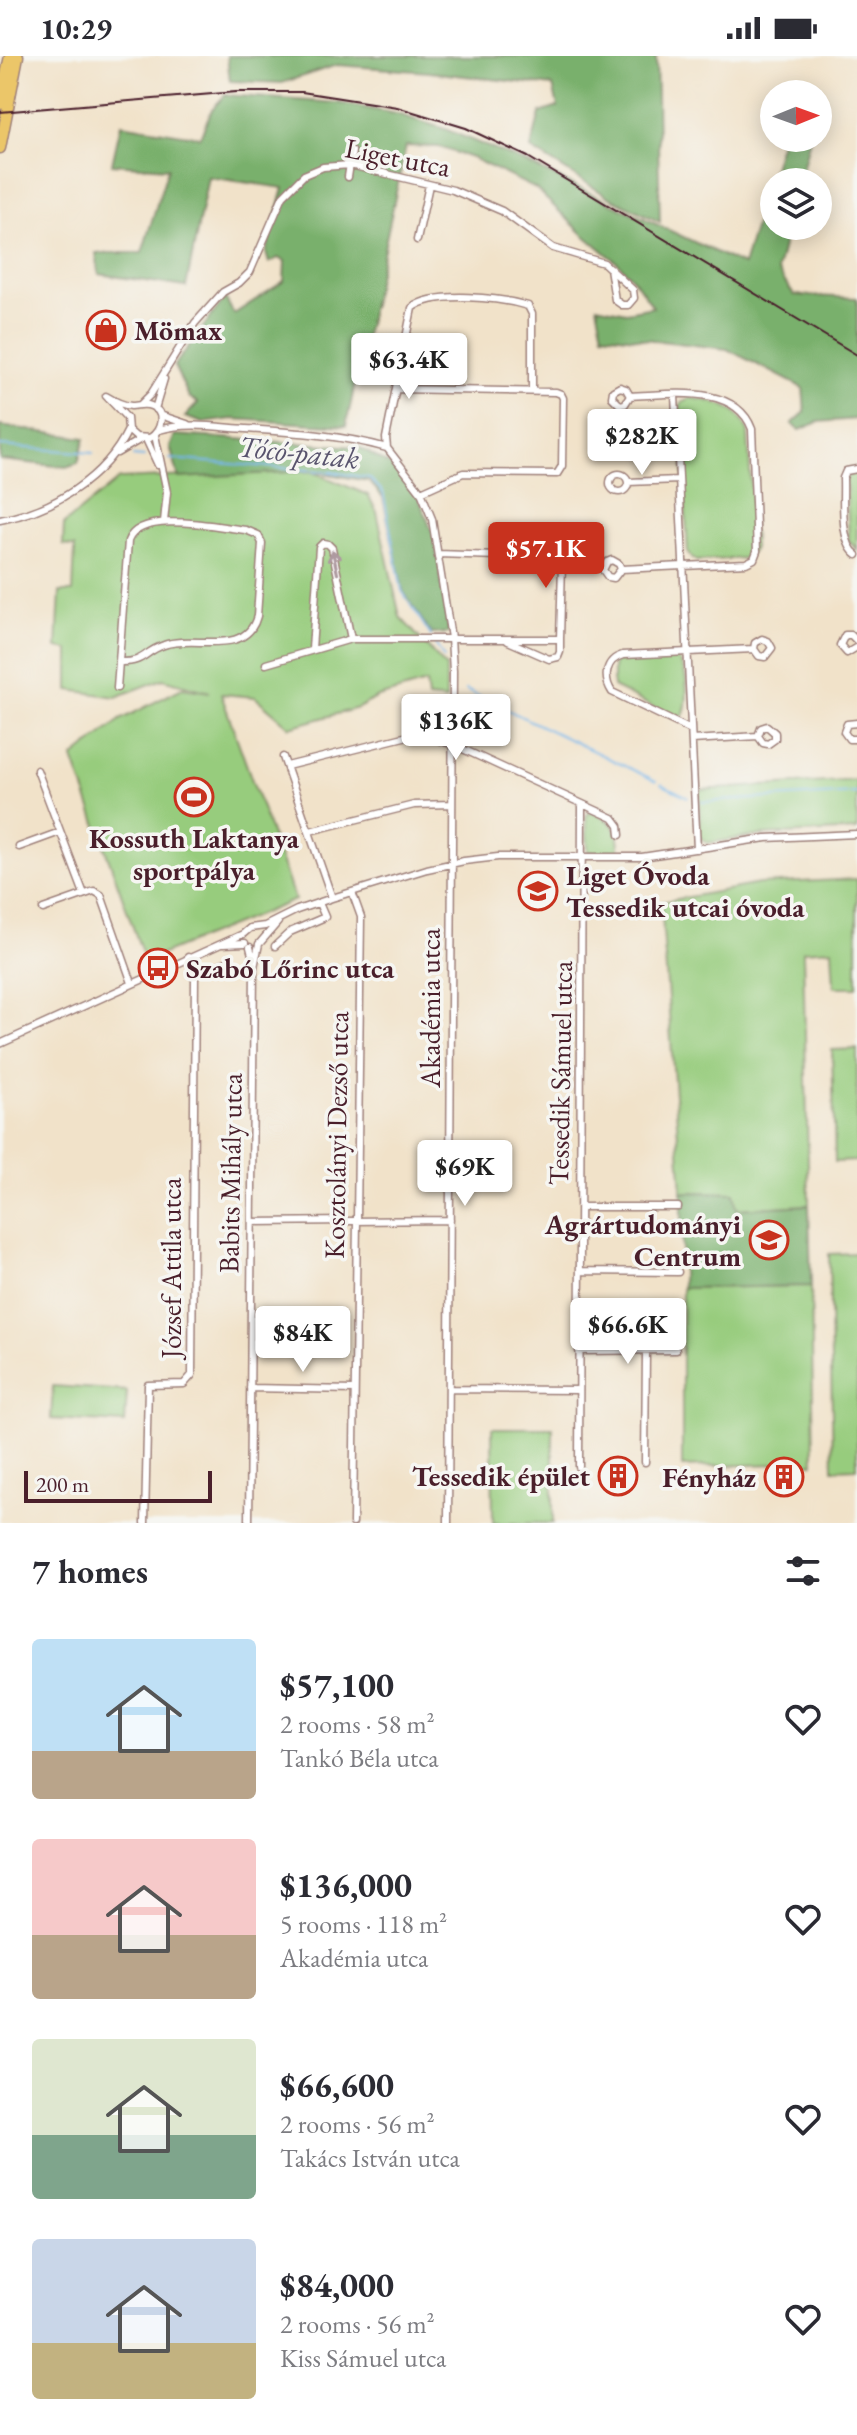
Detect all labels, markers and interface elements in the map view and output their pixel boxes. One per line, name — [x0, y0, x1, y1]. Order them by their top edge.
text: 10:29 — [40, 9, 112, 48]
north arrow — [760, 80, 832, 152]
map controls — [760, 80, 832, 240]
street label: Liget utca — [342, 129, 454, 185]
button: layers — [760, 168, 832, 240]
shop icon: Mömax — [85, 309, 127, 351]
place label: Mömax — [134, 312, 222, 348]
pin: $63.4K — [344, 333, 474, 401]
text: $63.4K — [369, 342, 449, 376]
pin: $282K — [586, 409, 698, 477]
text: $282K — [605, 418, 679, 452]
water label: Tócó-patak — [237, 426, 361, 478]
pin: $57.1K — [481, 522, 611, 590]
text: $57.1K — [506, 531, 586, 565]
one-way arrow — [327, 550, 342, 576]
pin: $136K — [400, 694, 512, 762]
text: $136K — [419, 703, 493, 737]
sports icon: Kossuth Laktanya sportpálya — [173, 776, 215, 818]
place label: Kossuth Laktanya sportpálya — [89, 820, 300, 888]
place label: Liget Óvoda Tessedik utcai óvoda — [566, 857, 805, 925]
school or university icon: Liget Óvoda Tessedik utcai óvoda — [517, 870, 559, 912]
street label: Akadémia utca — [412, 927, 448, 1089]
bus stop icon: Szabó Lőrinc utca — [137, 947, 179, 989]
place label: Szabó Lőrinc utca — [186, 950, 395, 986]
street label: Tessedik Sámuel utca — [540, 959, 580, 1186]
street label: Kosztolányi Dezső utca — [316, 1010, 356, 1259]
street label: Babits Mihály utca — [210, 1072, 250, 1273]
pin: $69K — [418, 1140, 512, 1208]
text: $69K — [435, 1149, 495, 1183]
street label: József Attila utca — [153, 1177, 189, 1361]
place label: Agrártudományi Centrum — [544, 1206, 741, 1274]
school or university icon: Agrártudományi Centrum — [748, 1219, 790, 1261]
pin: $66.6K — [563, 1298, 693, 1366]
pin: $84K — [256, 1306, 350, 1374]
text: $66.6K — [588, 1307, 668, 1341]
text: $84K — [273, 1315, 333, 1349]
building icon: Tessedik épület — [597, 1455, 639, 1497]
building icon: Fényház — [763, 1456, 805, 1498]
place label: Tessedik épület — [412, 1458, 590, 1494]
place label: Fényház — [662, 1459, 756, 1495]
scale bar — [24, 1467, 212, 1503]
text: 200 m — [36, 1470, 89, 1499]
text: 7 homes — [32, 1549, 148, 1593]
icon: filters — [781, 1549, 825, 1593]
text: $57,100 — [280, 1663, 394, 1707]
icon: home — [96, 1671, 192, 1767]
icon: heart — [781, 1697, 825, 1741]
text: 2 rooms · 58 m² — [280, 1707, 435, 1741]
text: Tankó Béla utca — [280, 1741, 439, 1775]
text: $136,000 — [280, 1863, 412, 1907]
icon: home — [96, 1871, 192, 1967]
icon: heart — [781, 1897, 825, 1941]
text: 5 rooms · 118 m² — [280, 1907, 447, 1941]
text: Akadémia utca — [280, 1941, 428, 1975]
text: $66,600 — [280, 2063, 394, 2107]
icon: home — [96, 2071, 192, 2167]
icon: heart — [781, 2097, 825, 2141]
text: 2 rooms · 56 m² — [280, 2107, 435, 2141]
text: Takács István utca — [280, 2141, 460, 2175]
text: $84,000 — [280, 2263, 394, 2307]
icon: home — [96, 2271, 192, 2367]
icon: heart — [781, 2297, 825, 2341]
text: 2 rooms · 56 m² — [280, 2307, 435, 2341]
text: Kiss Sámuel utca — [280, 2341, 446, 2375]

